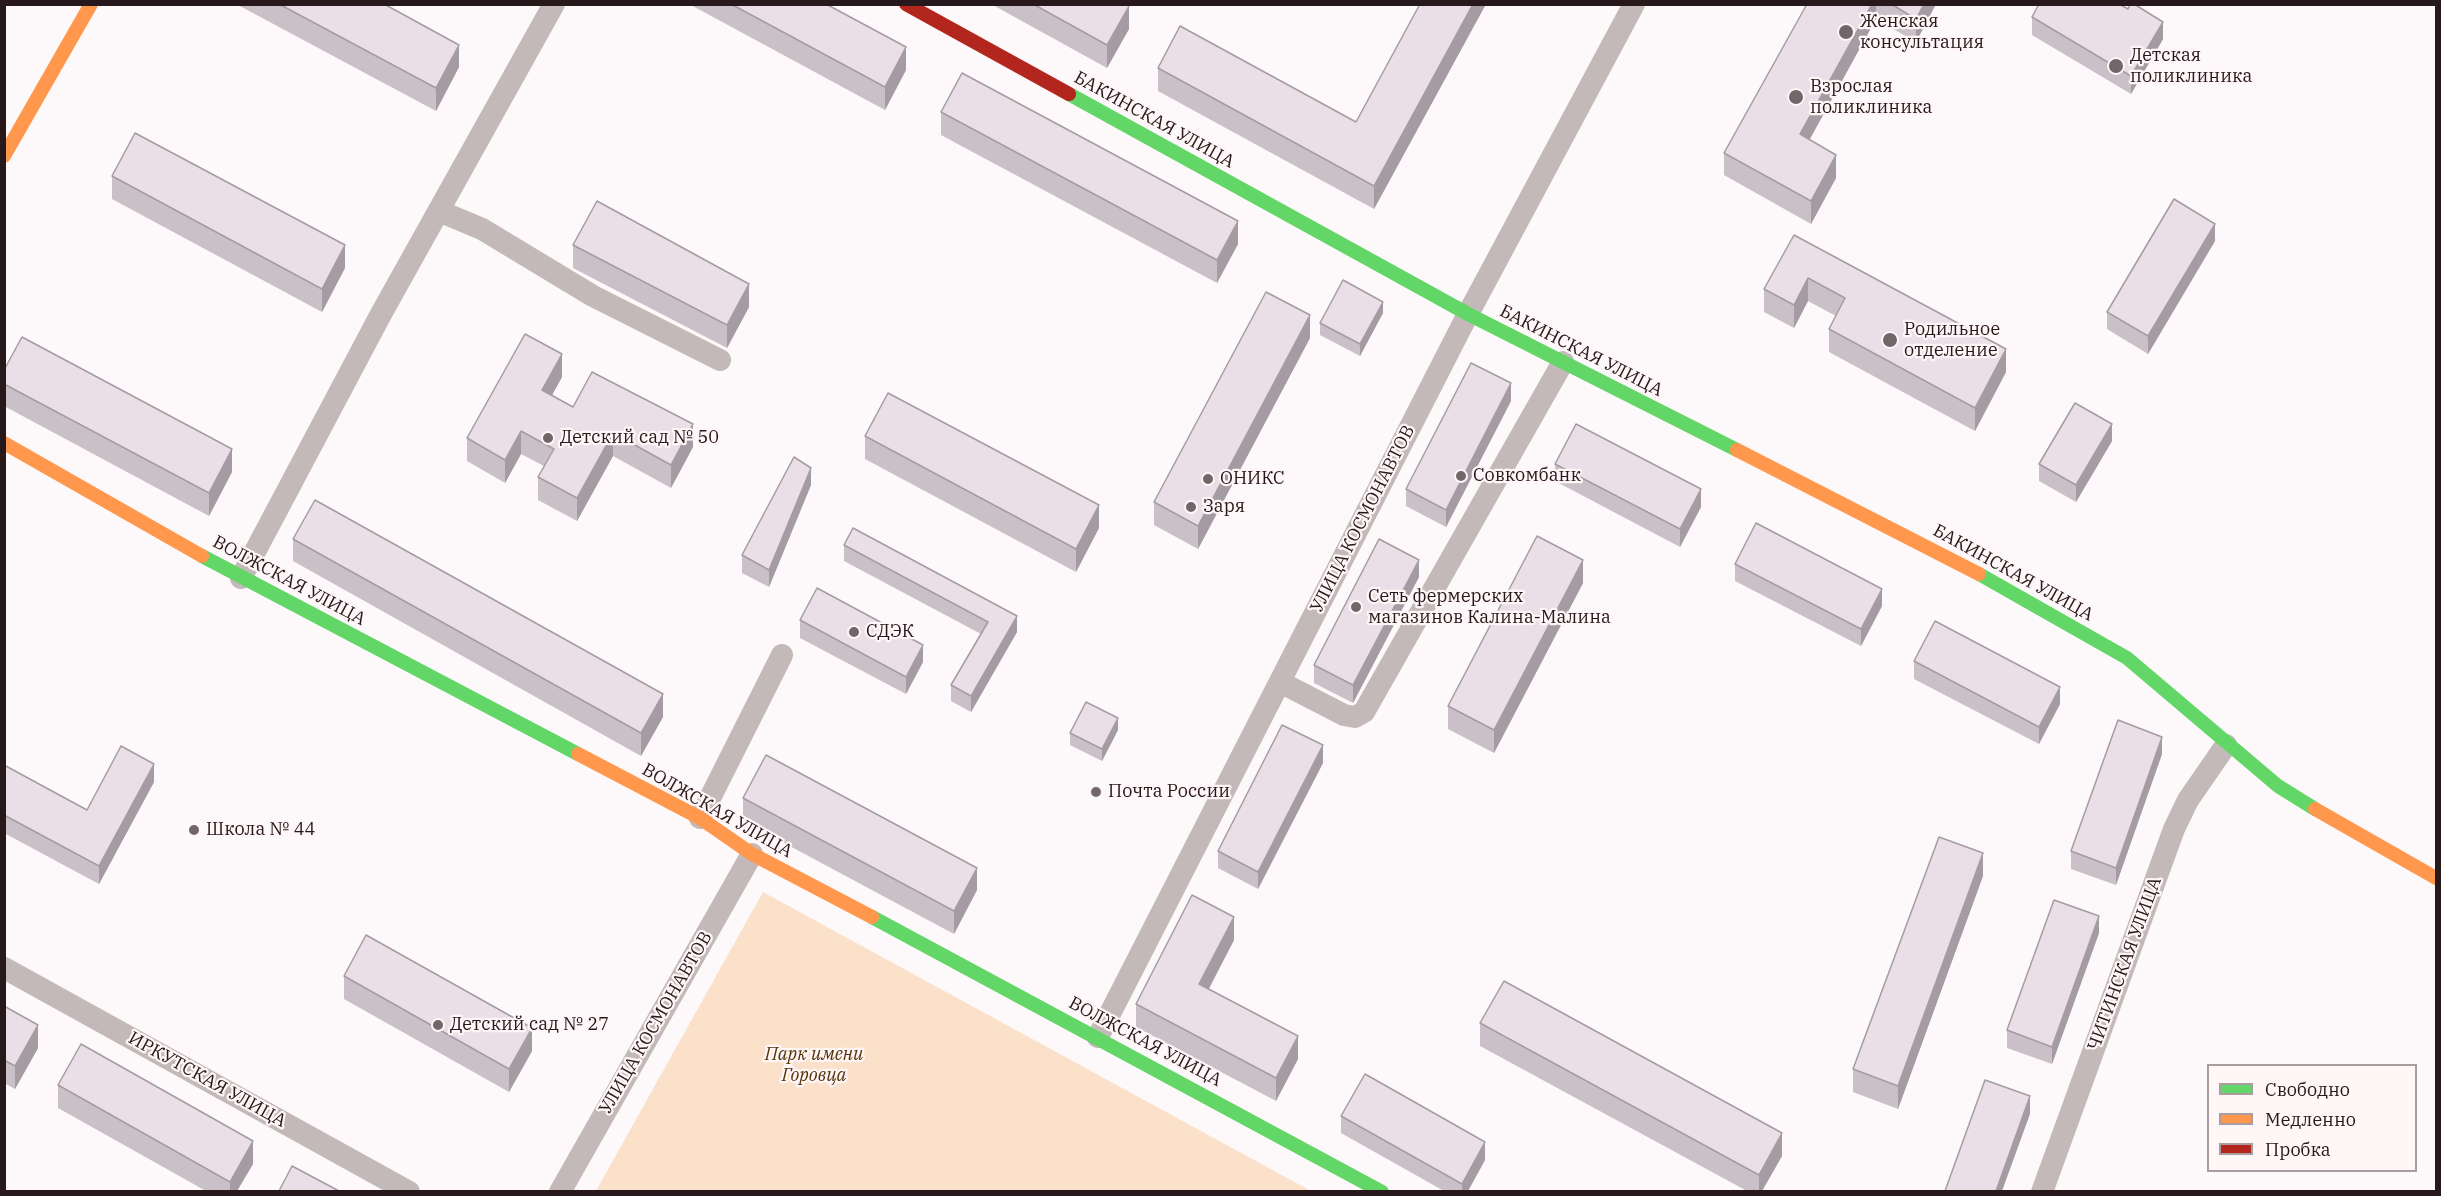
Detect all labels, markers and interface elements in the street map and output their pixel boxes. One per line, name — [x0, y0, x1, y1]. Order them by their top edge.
place label: Женская консультация — [1860, 11, 1984, 54]
marker: Женская консультация — [1837, 23, 1855, 41]
place label: Детская поликлиника — [2130, 45, 2252, 88]
marker: Детская поликлиника — [2107, 57, 2125, 75]
street label: БАКИНСКАЯ УЛИЦА — [1070, 67, 1238, 173]
place label: Взрослая поликлиника — [1810, 76, 1932, 118]
marker: Взрослая поликлиника — [1787, 88, 1805, 106]
street label: БАКИНСКАЯ УЛИЦА — [1496, 300, 1666, 402]
place label: Родильное отделение — [1904, 319, 2000, 362]
marker: Родильное отделение — [1881, 331, 1899, 349]
street label: УЛИЦА КОСМОНАВТОВ — [1306, 422, 1420, 616]
place label: Детский сад № 50 — [560, 427, 719, 449]
marker: Детский сад № 50 — [541, 431, 555, 445]
place label: Совкомбанк — [1473, 465, 1581, 487]
place label: ОНИКС — [1220, 468, 1285, 490]
marker: Совкомбанк — [1454, 469, 1468, 483]
marker: ОНИКС — [1201, 472, 1215, 486]
place label: Заря — [1203, 496, 1245, 518]
marker: Заря — [1184, 500, 1198, 514]
street label: БАКИНСКАЯ УЛИЦА — [1929, 520, 2097, 626]
street label: ВОЛЖСКАЯ УЛИЦА — [209, 532, 369, 630]
place label: Сеть фермерских магазинов Калина-Малина — [1368, 586, 1611, 628]
marker: Сеть фермерских магазинов Калина-Малина — [1349, 600, 1363, 614]
place label: СДЭК — [866, 621, 914, 643]
marker: СДЭК — [847, 625, 861, 639]
street label: ВОЛЖСКАЯ УЛИЦА — [638, 759, 796, 863]
place label: Почта России — [1108, 781, 1230, 803]
marker: Почта России — [1089, 785, 1103, 799]
place label: Школа № 44 — [206, 819, 315, 841]
marker: Школа № 44 — [187, 823, 201, 837]
street label: ЧИТИНСКАЯ УЛИЦА — [2084, 874, 2166, 1054]
street label: УЛИЦА КОСМОНАВТОВ — [595, 928, 717, 1118]
street label: ВОЛЖСКАЯ УЛИЦА — [1065, 993, 1225, 1091]
place label: Детский сад № 27 — [450, 1014, 609, 1036]
marker: Детский сад № 27 — [431, 1018, 445, 1032]
street label: ИРКУТСКАЯ УЛИЦА — [124, 1028, 290, 1132]
park label: Парк имени Горовца — [765, 1044, 863, 1086]
legend — [2207, 1064, 2417, 1172]
text: Свободно — [2265, 1078, 2350, 1101]
text: Медленно — [2265, 1108, 2356, 1131]
text: Пробка — [2265, 1138, 2331, 1161]

